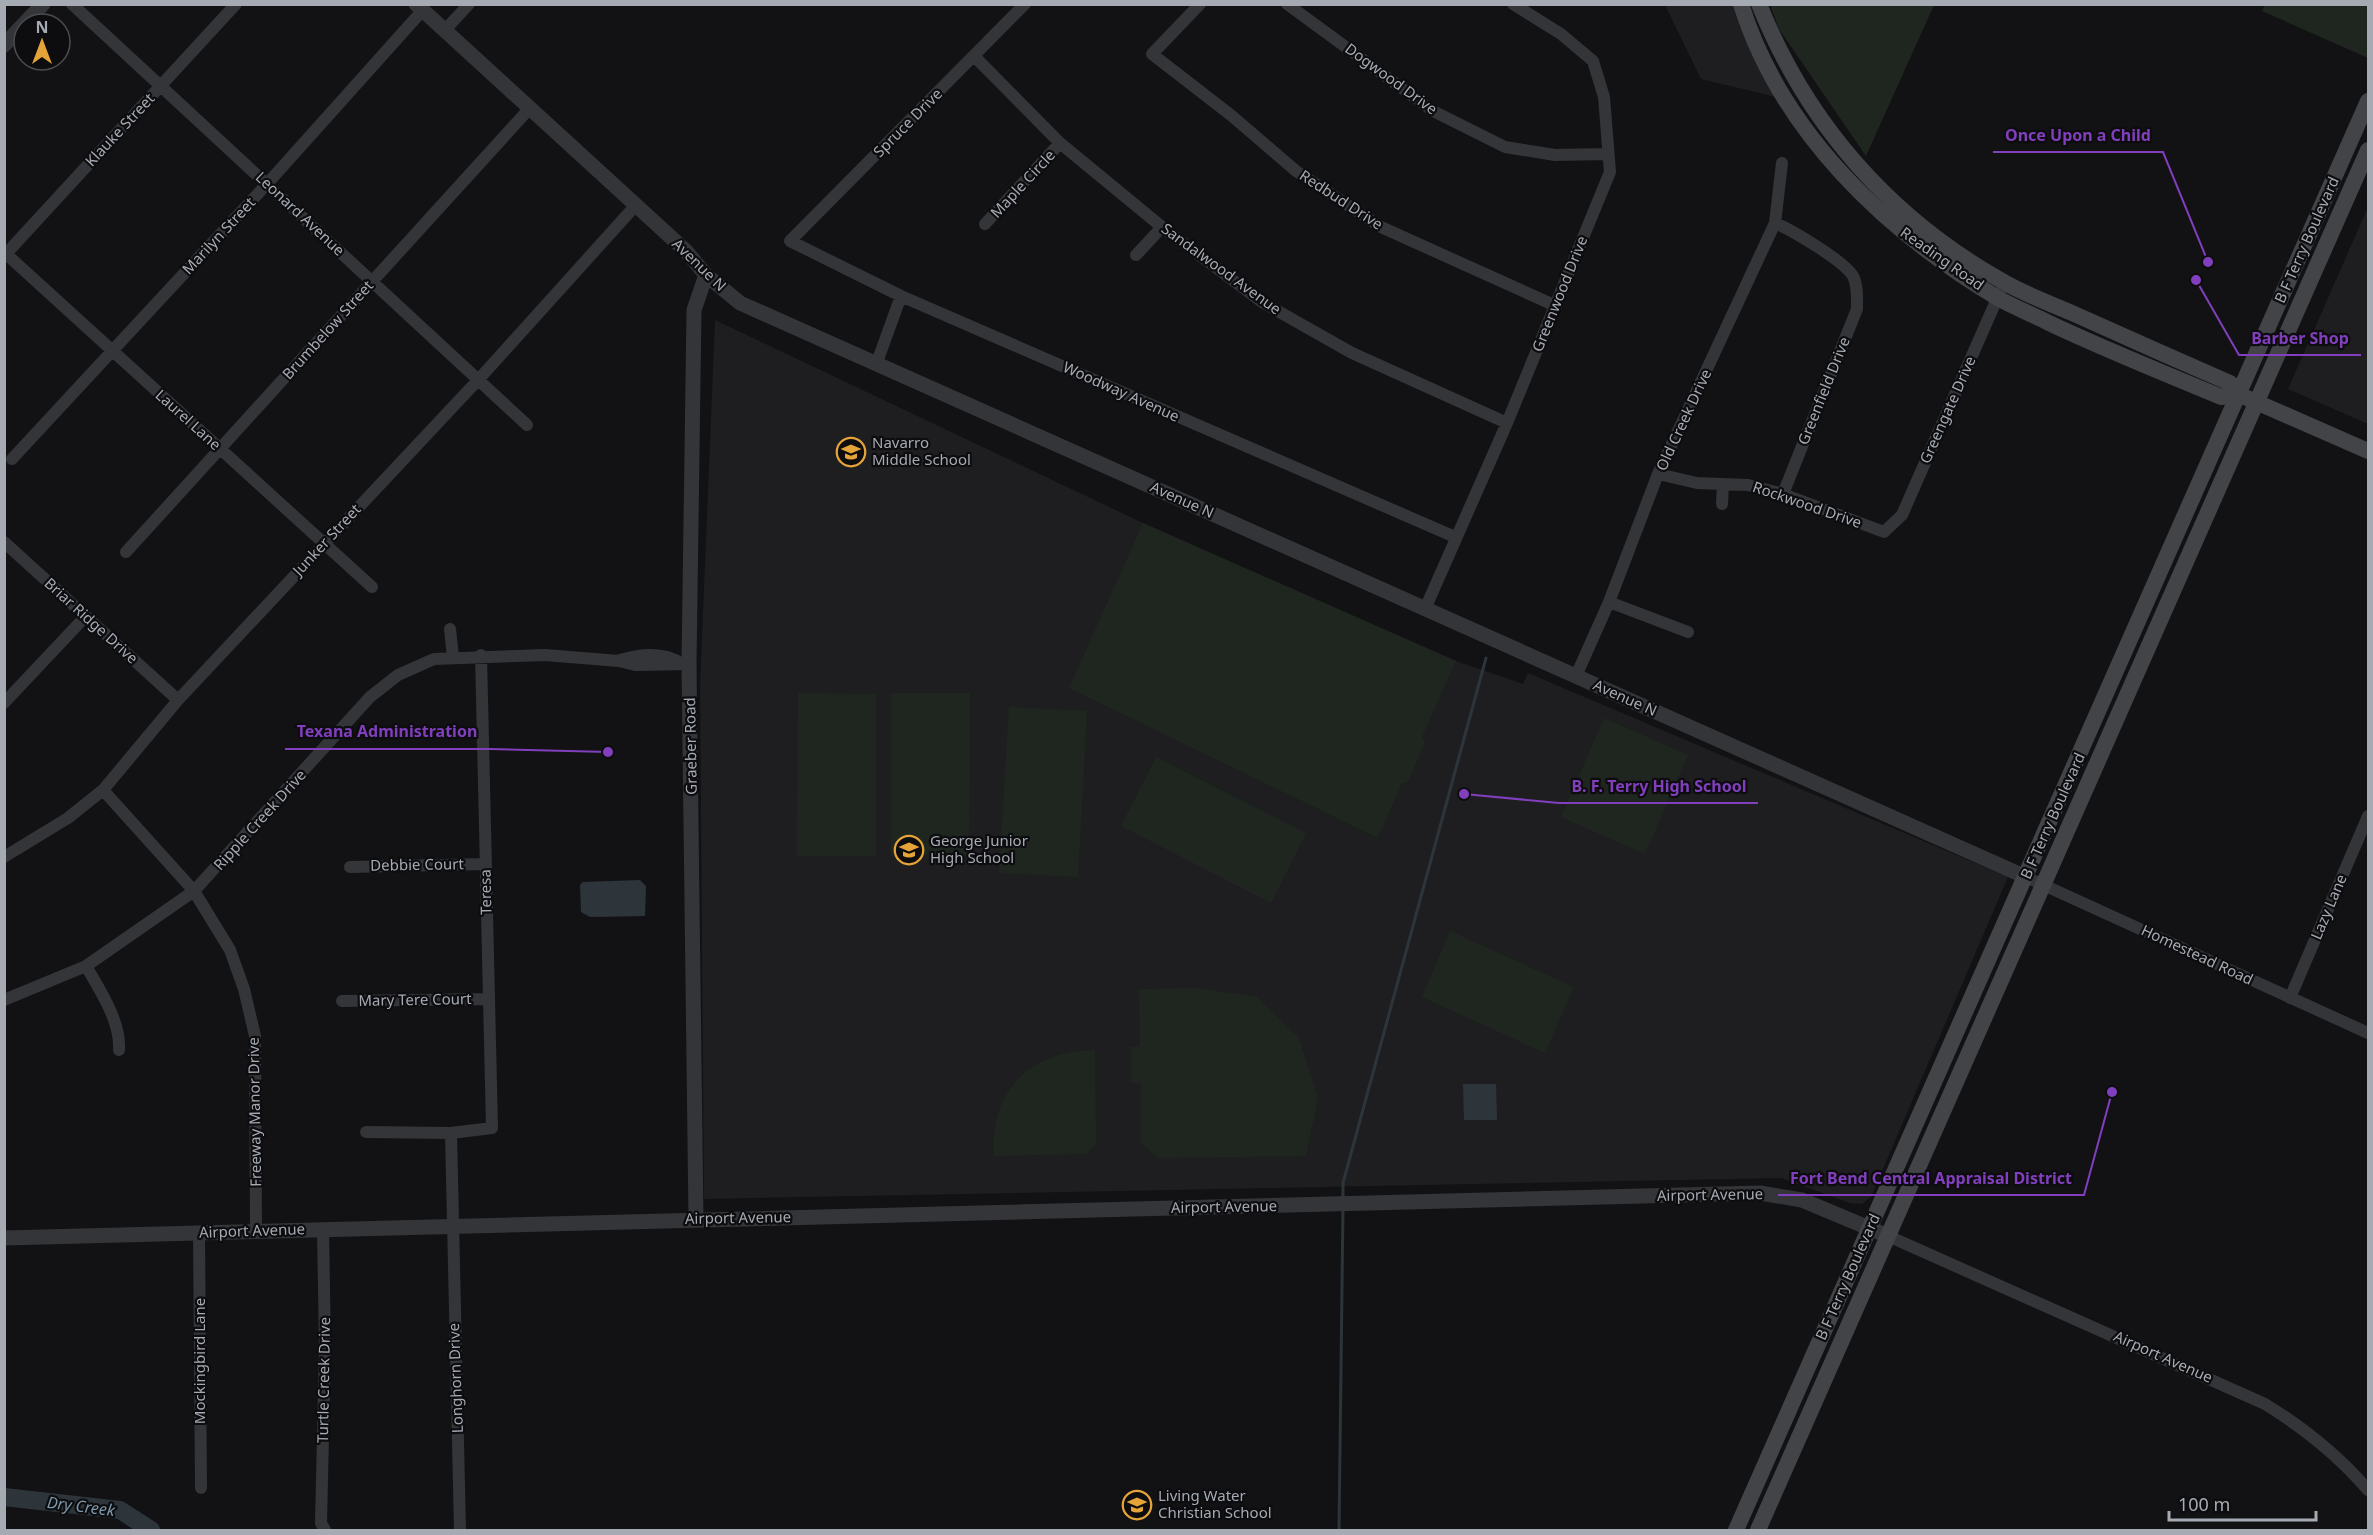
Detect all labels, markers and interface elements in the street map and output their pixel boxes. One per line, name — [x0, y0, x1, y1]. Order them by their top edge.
north arrow — [12, 12, 72, 72]
text: N — [35, 16, 49, 38]
street label: Dogwood Drive — [1341, 38, 1442, 118]
street label: Spruce Drive — [869, 84, 946, 161]
street label: Klauke Street — [80, 88, 159, 170]
callout: Once Upon a Child — [1993, 118, 2163, 152]
text: Once Upon a Child — [2005, 124, 2151, 146]
street label: Maple Circle — [986, 145, 1059, 222]
street label: Redbud Drive — [1296, 165, 1387, 234]
street label: Leonard Avenue — [252, 167, 349, 260]
street label: B F Terry Boulevard — [2269, 173, 2343, 306]
street label: Marilyn Street — [177, 192, 260, 278]
street label: Sandalwood Avenue — [1158, 218, 1285, 318]
street label: Reading Road — [1897, 222, 1988, 294]
street label: Avenue N — [668, 233, 731, 295]
street label: Greenwood Drive — [1527, 233, 1591, 354]
street label: Brumbelow Street — [277, 275, 378, 383]
callout: Barber Shop — [2239, 321, 2361, 355]
text: Barber Shop — [2251, 327, 2349, 349]
street label: Greenfield Drive — [1792, 334, 1854, 447]
street label: Greengate Drive — [1914, 353, 1980, 466]
street label: Woodway Avenue — [1060, 356, 1183, 426]
street label: Old Creek Drive — [1651, 365, 1715, 474]
street label: Laurel Lane — [152, 384, 226, 454]
place label: Navarro Middle School — [872, 432, 971, 469]
school or university icon: Navarro Middle School — [835, 436, 867, 468]
street label: Avenue N — [1147, 476, 1218, 522]
street label: Rockwood Drive — [1750, 476, 1864, 532]
street label: Junker Street — [287, 499, 365, 581]
street label: Briar Ridge Drive — [41, 573, 143, 668]
street label: Avenue N — [1590, 674, 1661, 720]
street label: Graeber Road — [679, 697, 701, 795]
callout: Texana Administration — [285, 715, 490, 749]
text: Texana Administration — [297, 720, 477, 742]
street label: B F Terry Boulevard — [2015, 749, 2089, 882]
street label: Ripple Creek Drive — [209, 765, 310, 874]
callout: B. F. Terry High School — [1559, 769, 1758, 803]
text: B. F. Terry High School — [1572, 775, 1746, 797]
place label: George Junior High School — [930, 830, 1028, 867]
school or university icon: George Junior High School — [893, 834, 925, 866]
street label: Debbie Court — [370, 853, 464, 875]
street label: Teresa — [475, 869, 495, 915]
street label: Lazy Lane — [2305, 871, 2351, 942]
street label: Homestead Road — [2138, 919, 2257, 989]
street label: Mary Tere Court — [358, 988, 472, 1010]
street label: Freeway Manor Drive — [243, 1037, 265, 1187]
callout: Fort Bend Central Appraisal District — [1778, 1161, 2084, 1195]
text: Fort Bend Central Appraisal District — [1790, 1167, 2072, 1189]
street label: Airport Avenue — [1657, 1183, 1763, 1205]
street label: Airport Avenue — [1171, 1195, 1277, 1217]
street label: Airport Avenue — [685, 1206, 791, 1228]
street label: B F Terry Boulevard — [1810, 1210, 1884, 1343]
street label: Airport Avenue — [199, 1218, 305, 1242]
street label: Mockingbird Lane — [189, 1298, 209, 1424]
street label: Turtle Creek Drive — [312, 1317, 334, 1443]
street label: Longhorn Drive — [443, 1323, 467, 1433]
street label: Airport Avenue — [2111, 1325, 2216, 1387]
scale bar — [2169, 1484, 2316, 1522]
place label: Living Water Christian School — [1158, 1485, 1272, 1522]
school or university icon: Living Water Christian School — [1121, 1489, 1153, 1521]
water label: Dry Creek — [46, 1491, 117, 1521]
text: 100 m — [2178, 1492, 2230, 1516]

